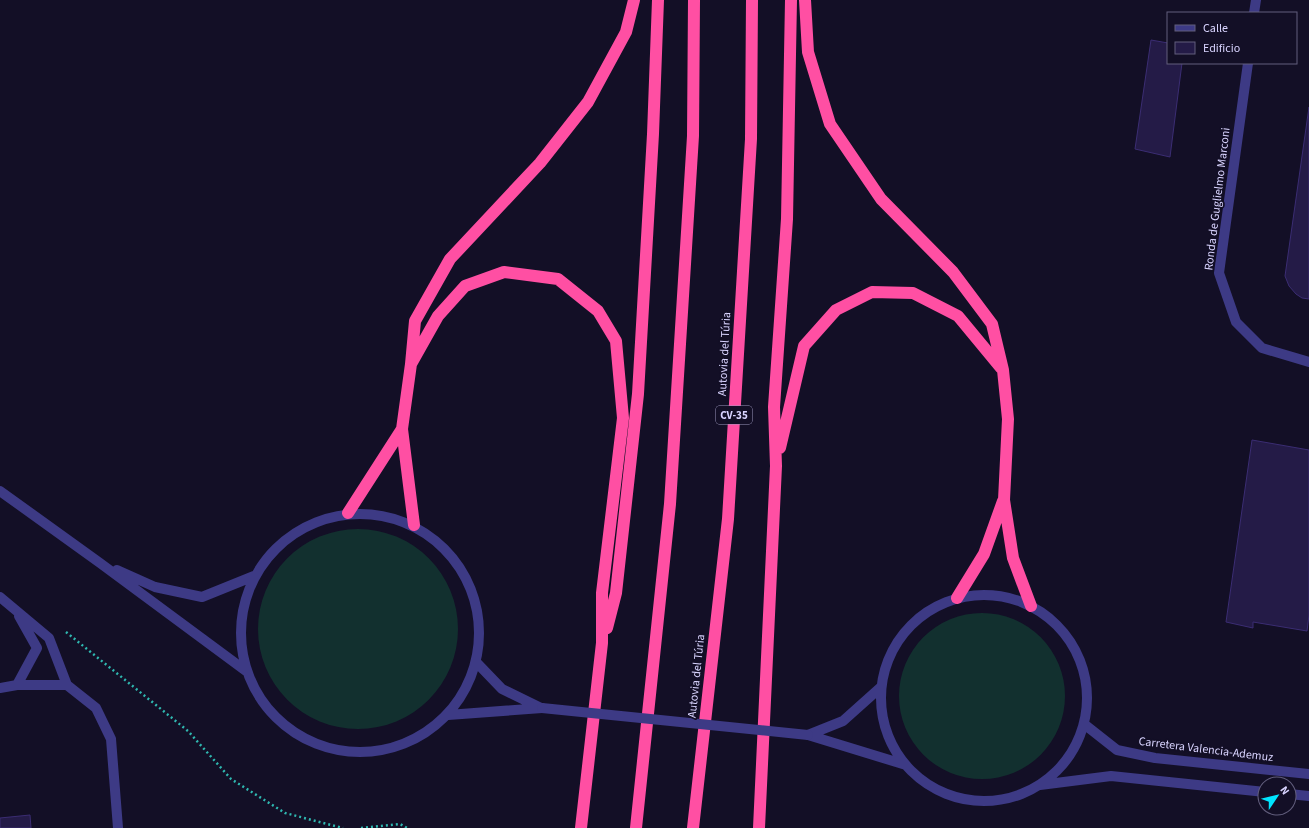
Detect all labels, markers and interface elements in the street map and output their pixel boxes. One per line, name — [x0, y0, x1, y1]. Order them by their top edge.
legend — [1167, 12, 1297, 64]
text: Calle — [1203, 20, 1228, 37]
text: Edificio — [1203, 40, 1240, 57]
street label: Ronda de Guglielmo Marconi — [1200, 127, 1235, 271]
street label: Autovia del Túria — [714, 312, 735, 396]
road number: CV-35 — [716, 406, 752, 424]
street label: Autovia del Túria — [684, 633, 709, 719]
street label: Carretera Valencia-Ademuz — [1138, 733, 1274, 766]
north arrow — [1257, 776, 1297, 816]
text: N — [1277, 783, 1293, 798]

